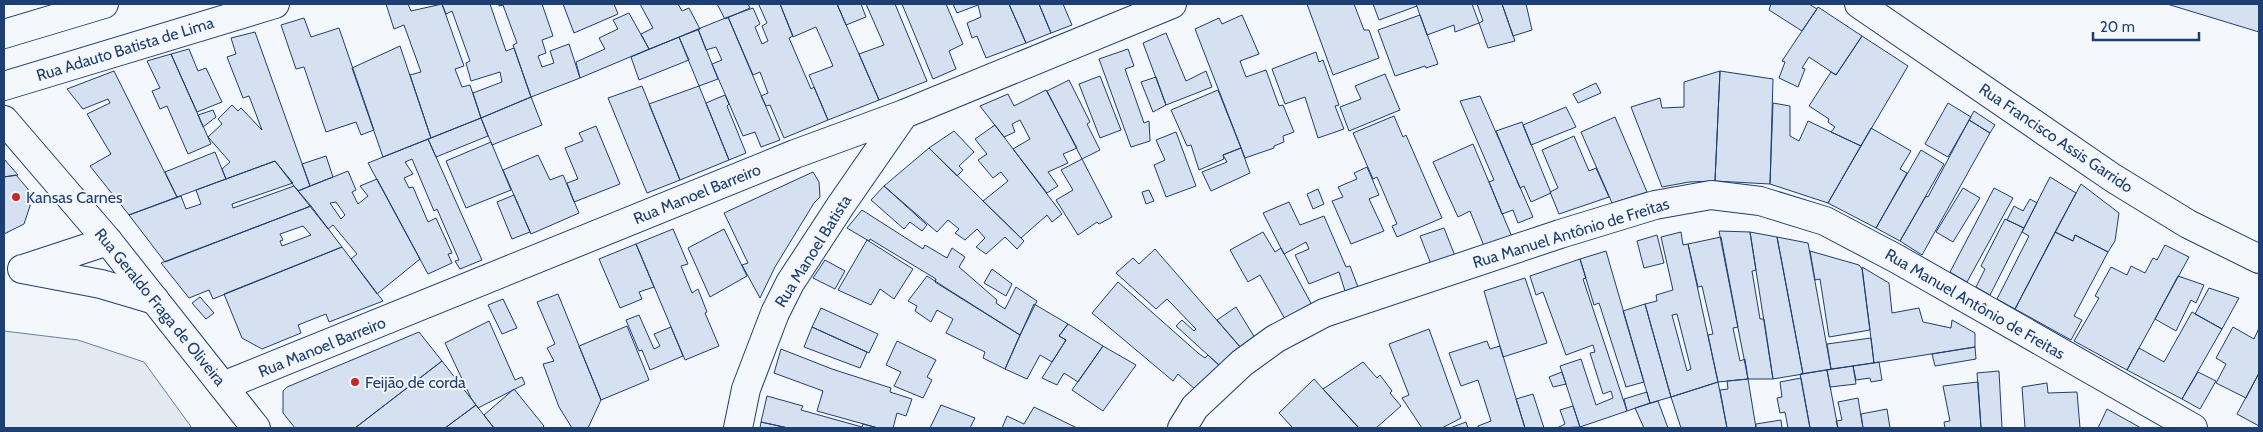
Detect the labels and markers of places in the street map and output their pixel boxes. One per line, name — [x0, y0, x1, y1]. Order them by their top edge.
place label: Kansas Carnes — [26, 188, 123, 207]
marker: Kansas Carnes — [10, 191, 22, 203]
place label: Feijão de corda — [365, 373, 466, 392]
marker: Feijão de corda — [349, 376, 361, 388]

